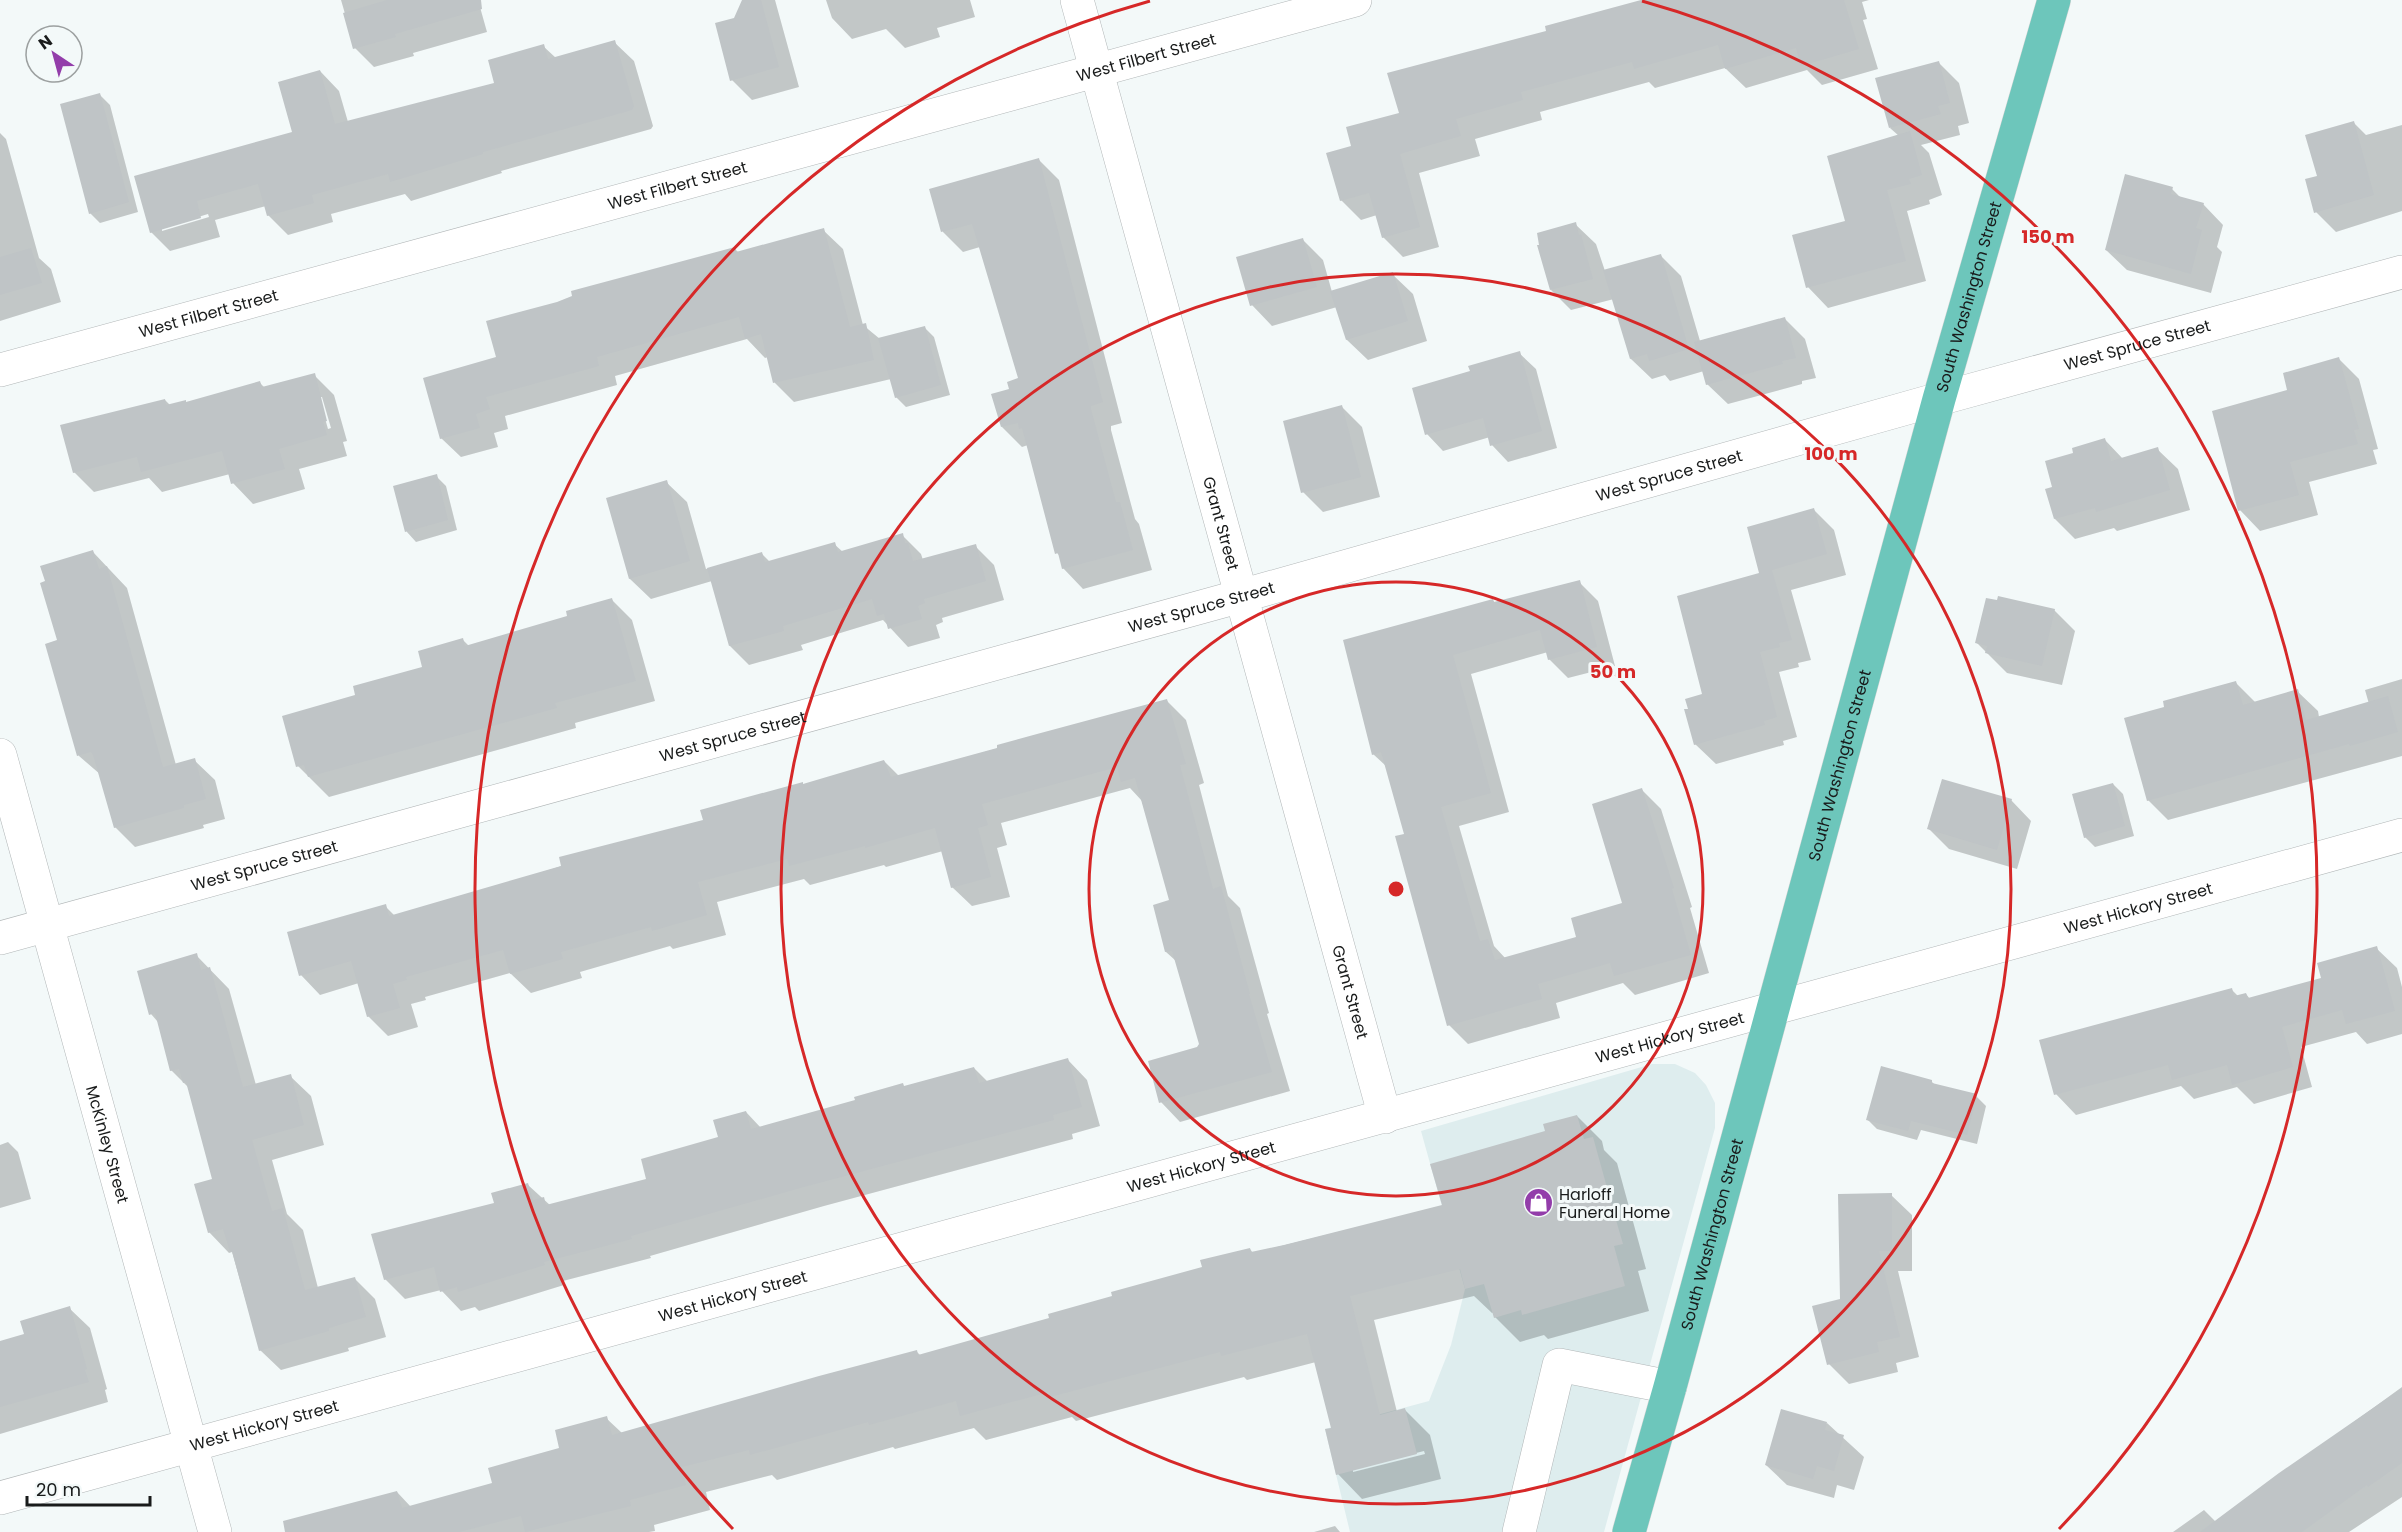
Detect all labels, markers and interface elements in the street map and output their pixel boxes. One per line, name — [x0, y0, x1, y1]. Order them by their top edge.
north arrow — [24, 24, 84, 84]
street label: West Filbert Street — [1074, 27, 1219, 87]
text: N — [34, 29, 57, 55]
street label: West Filbert Street — [605, 155, 750, 215]
street label: South Washington Street — [1930, 198, 2007, 395]
text: 150 m — [2021, 224, 2075, 249]
street label: West Filbert Street — [136, 283, 281, 343]
street label: West Spruce Street — [2061, 314, 2213, 376]
text: 100 m — [1804, 441, 1858, 466]
street label: West Spruce Street — [1593, 444, 1745, 507]
street label: Grant Street — [1197, 474, 1245, 573]
street label: West Spruce Street — [1125, 576, 1277, 638]
text: 50 m — [1590, 659, 1636, 684]
street label: South Washington Street — [1802, 667, 1876, 864]
street label: West Spruce Street — [657, 705, 809, 767]
street label: West Spruce Street — [188, 834, 340, 896]
street label: West Hickory Street — [2061, 876, 2215, 939]
centre of rings — [1386, 879, 1406, 899]
street label: Grant Street — [1327, 942, 1374, 1042]
street label: West Hickory Street — [1593, 1006, 1747, 1069]
street label: McKinley Street — [80, 1083, 135, 1206]
street label: West Hickory Street — [1124, 1135, 1278, 1198]
street label: South Washington Street — [1675, 1136, 1749, 1333]
place label: Harloff Funeral Home — [1559, 1183, 1670, 1224]
shop icon: Harloff Funeral Home — [1522, 1187, 1554, 1219]
street label: West Hickory Street — [656, 1264, 810, 1327]
street label: West Hickory Street — [187, 1394, 341, 1457]
scale bar — [27, 1469, 150, 1507]
text: 20 m — [36, 1477, 81, 1502]

